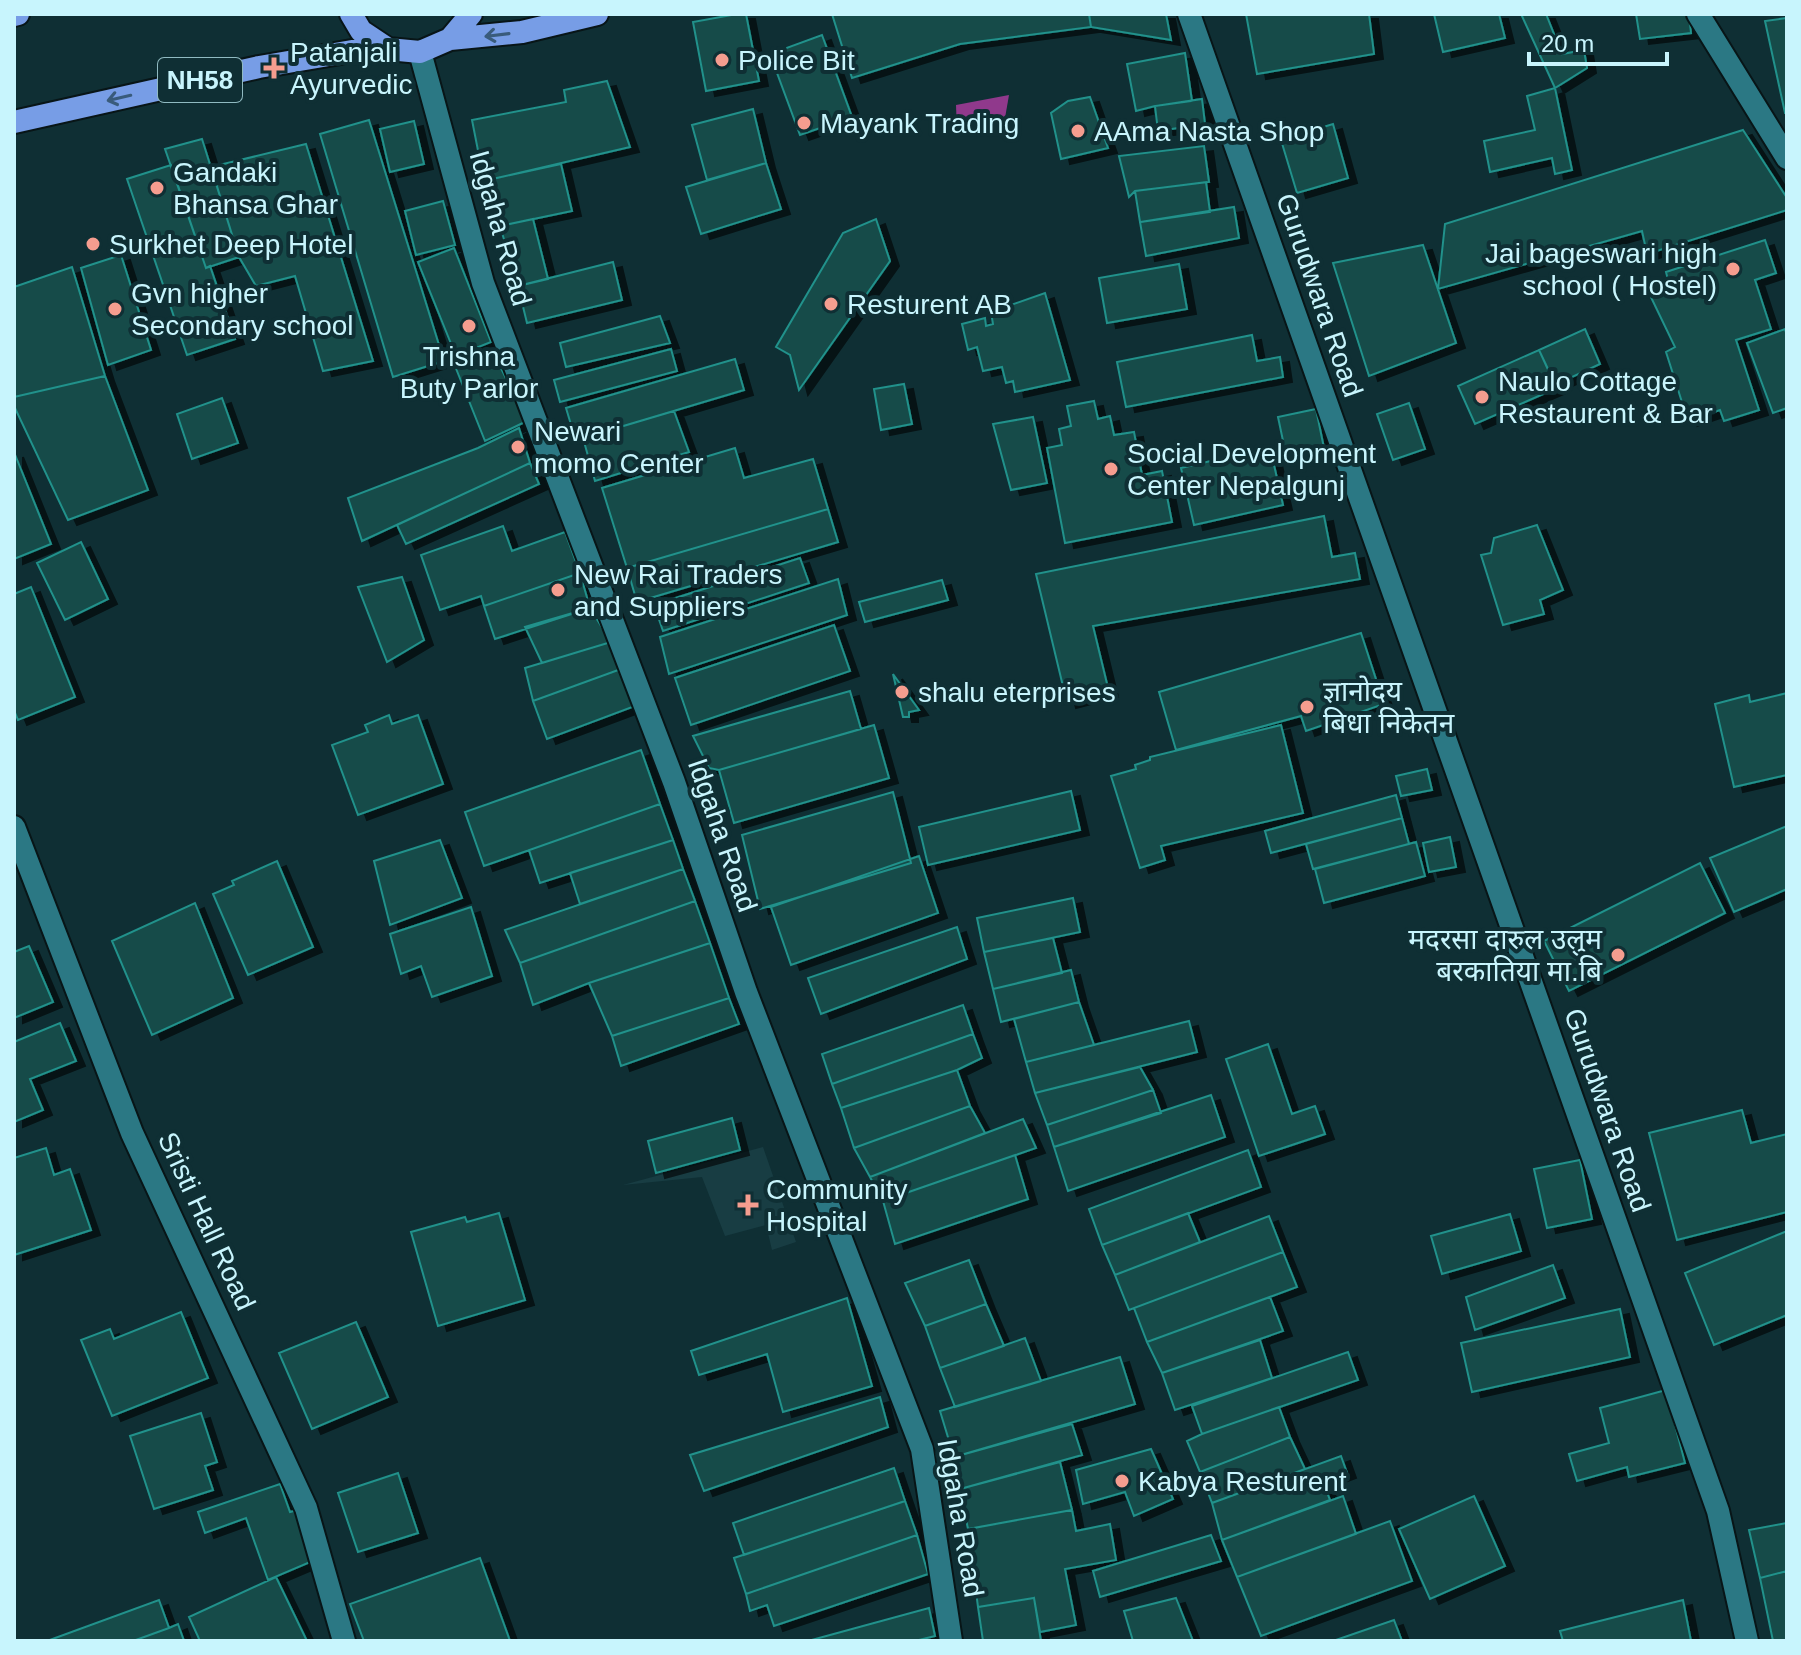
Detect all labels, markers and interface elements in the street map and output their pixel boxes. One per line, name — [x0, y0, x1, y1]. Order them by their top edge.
scale bar — [1529, 16, 1667, 66]
one-way arrow — [484, 27, 511, 42]
text: 20 m — [1541, 30, 1594, 57]
place label: Patanjali Ayurvedic — [290, 37, 412, 100]
place label: Police Bit — [738, 45, 855, 76]
marker: Police Bit — [713, 51, 731, 69]
road number: NH58 — [158, 58, 242, 102]
marker: Patanjali Ayurvedic — [265, 59, 283, 77]
one-way arrow — [107, 91, 133, 106]
place label: Mayank Trading — [820, 108, 1019, 139]
marker: Mayank Trading — [795, 114, 813, 132]
place label: AAma Nasta Shop — [1094, 116, 1324, 147]
marker: AAma Nasta Shop — [1069, 122, 1087, 140]
street label: Idgaha Road — [464, 147, 538, 309]
place label: Gandaki Bhansa Ghar — [173, 157, 338, 220]
marker: Gandaki Bhansa Ghar — [148, 179, 166, 197]
street label: Gurudwara Road — [1270, 189, 1369, 401]
place label: Surkhet Deep Hotel — [109, 229, 353, 260]
marker: Surkhet Deep Hotel — [84, 235, 102, 253]
place label: Jai bageswari high school ( Hostel) — [1485, 238, 1717, 301]
marker: Jai bageswari high school ( Hostel) — [1724, 260, 1742, 278]
place label: Gvn higher Secondary school — [131, 278, 354, 341]
place label: Resturent AB — [847, 289, 1012, 320]
marker: Resturent AB — [822, 295, 840, 313]
marker: Gvn higher Secondary school — [106, 300, 124, 318]
marker: Trishna Buty Parlor — [460, 317, 478, 335]
place label: Trishna Buty Parlor — [400, 341, 538, 404]
place label: Naulo Cottage Restaurent & Bar — [1498, 366, 1713, 429]
marker: Naulo Cottage Restaurent & Bar — [1473, 388, 1491, 406]
place label: Newari momo Center — [534, 416, 704, 479]
marker: Newari momo Center — [509, 438, 527, 456]
place label: Social Development Center Nepalgunj — [1127, 438, 1376, 501]
marker: Social Development Center Nepalgunj — [1102, 460, 1120, 478]
place label: New Rai Traders and Suppliers — [574, 559, 783, 622]
marker: New Rai Traders and Suppliers — [549, 581, 567, 599]
place label: ज्ञानाेदय बिधा निकेतन — [1323, 675, 1455, 739]
place label: shalu eterprises — [918, 677, 1116, 708]
marker: shalu eterprises — [893, 683, 911, 701]
marker: ज्ञानाेदय बिधा निकेतन — [1298, 698, 1316, 716]
street label: Idgaha Road — [682, 754, 763, 916]
place label: मदरसा दारुल उलुम बरकातिया मा.बि — [1408, 924, 1603, 987]
marker: मदरसा दारुल उलुम बरकातिया मा.बि — [1609, 946, 1627, 964]
street label: Gurudwara Road — [1558, 1004, 1657, 1216]
street label: Sristi Hall Road — [152, 1127, 261, 1315]
place label: Community Hospital — [766, 1174, 908, 1237]
marker: Community Hospital — [737, 1194, 759, 1216]
street label: Idgaha Road — [931, 1436, 990, 1600]
place label: Kabya Resturent — [1138, 1466, 1347, 1497]
marker: Kabya Resturent — [1113, 1472, 1131, 1490]

